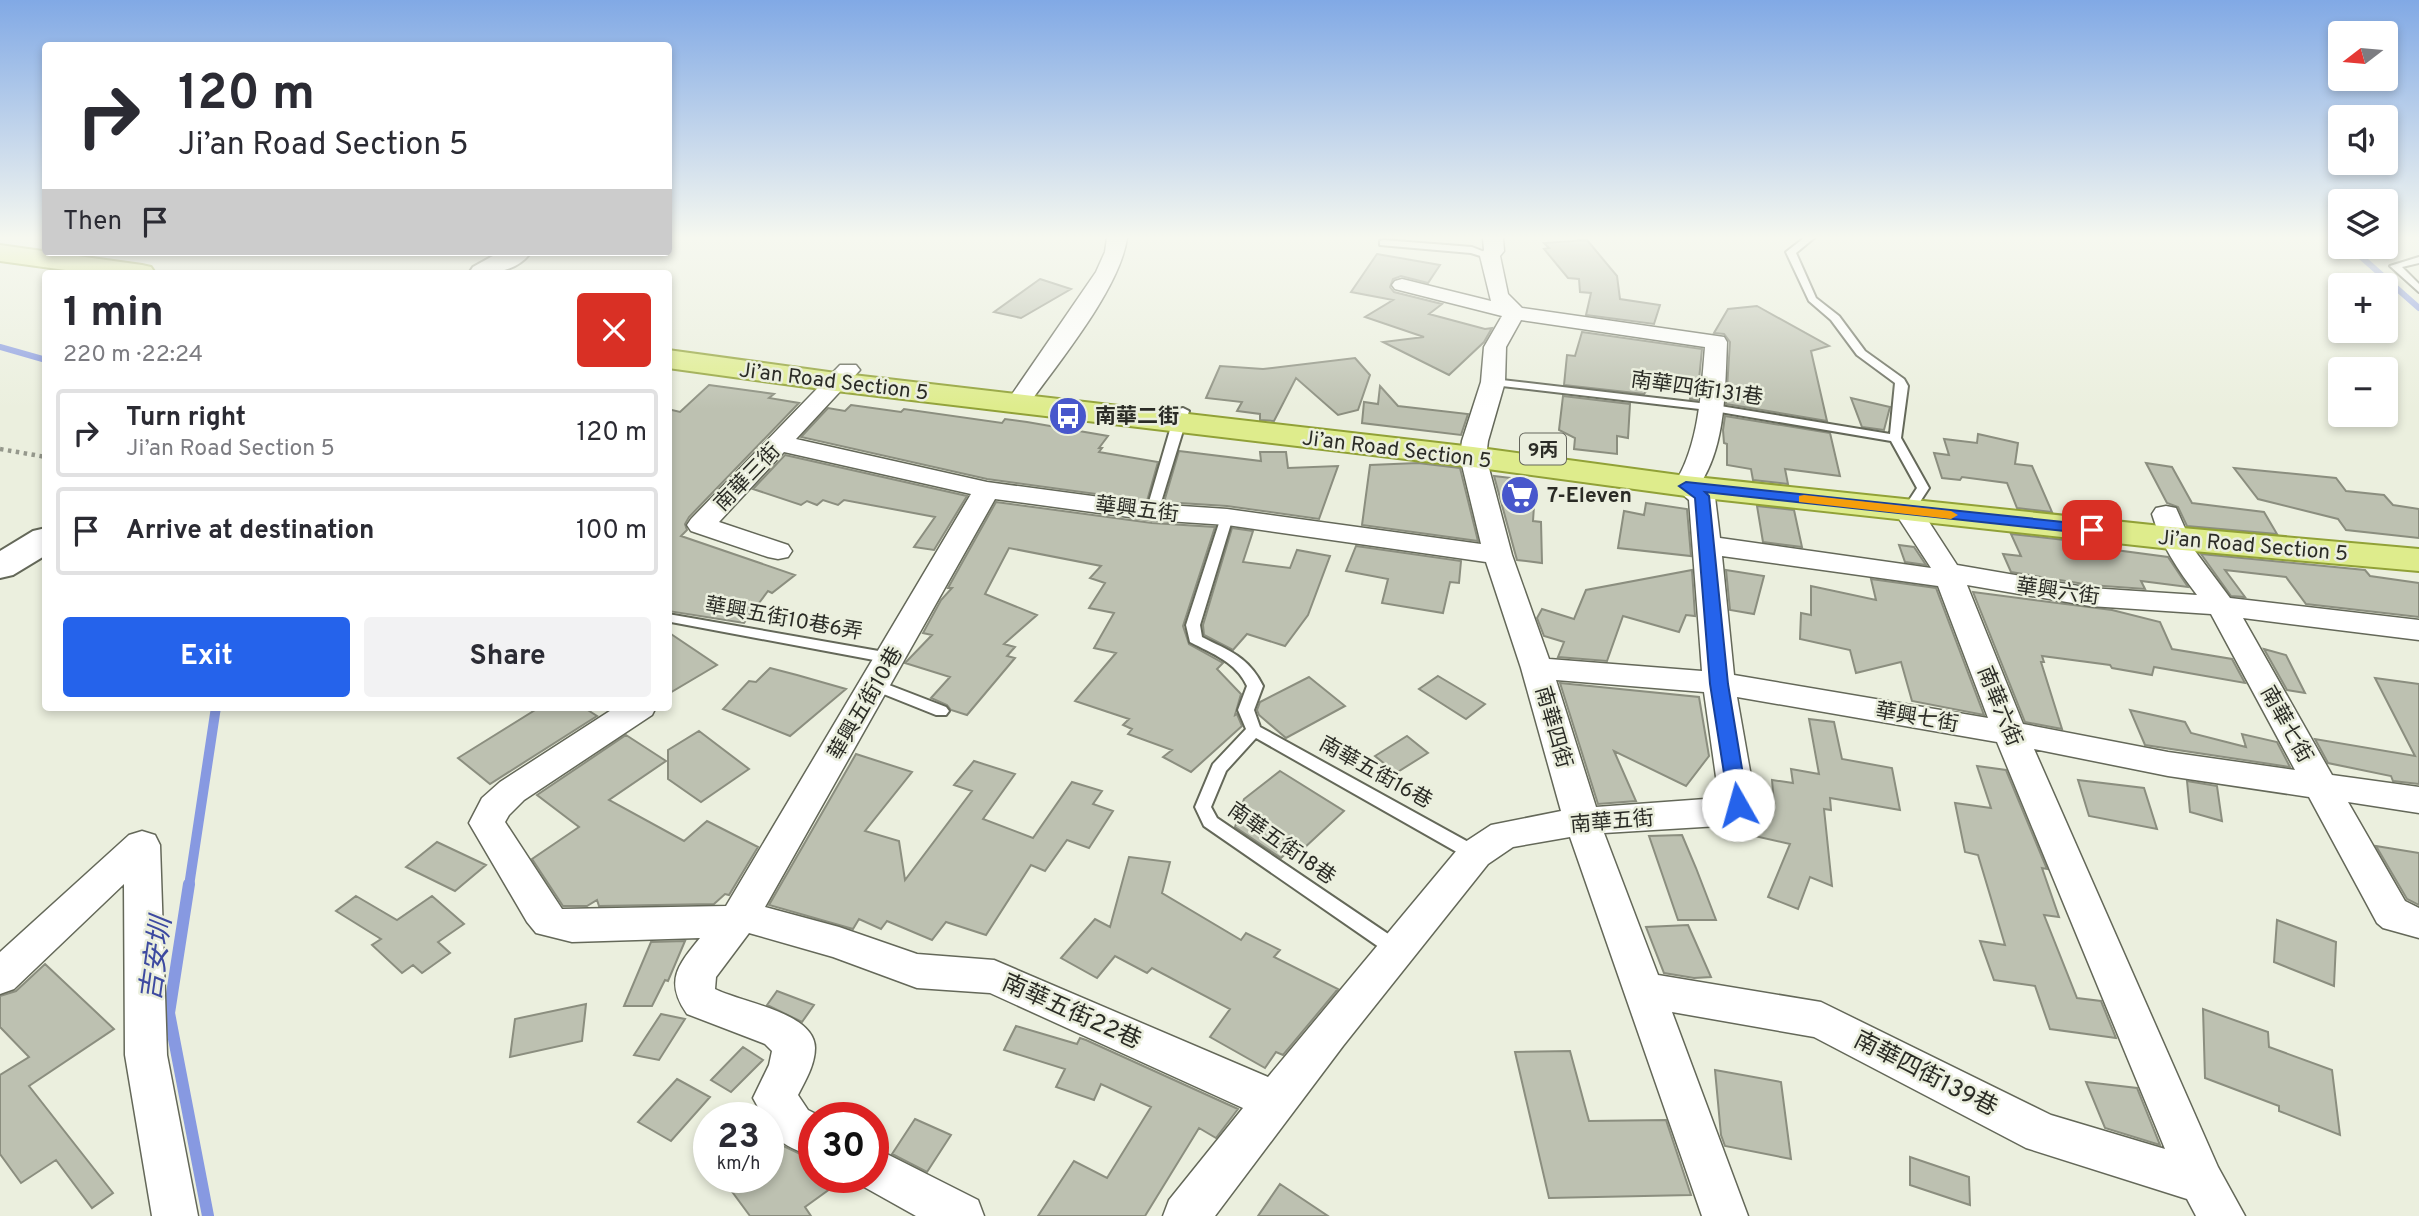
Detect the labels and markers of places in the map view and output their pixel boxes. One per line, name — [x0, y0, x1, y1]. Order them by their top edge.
bus stop icon: 南華二街 — [1047, 395, 1089, 437]
place label: 南華二街 — [1095, 404, 1179, 431]
supermarket icon: 7-Eleven — [1499, 474, 1541, 516]
place label: 7-Eleven — [1547, 483, 1632, 510]
pin — [2062, 500, 2122, 560]

